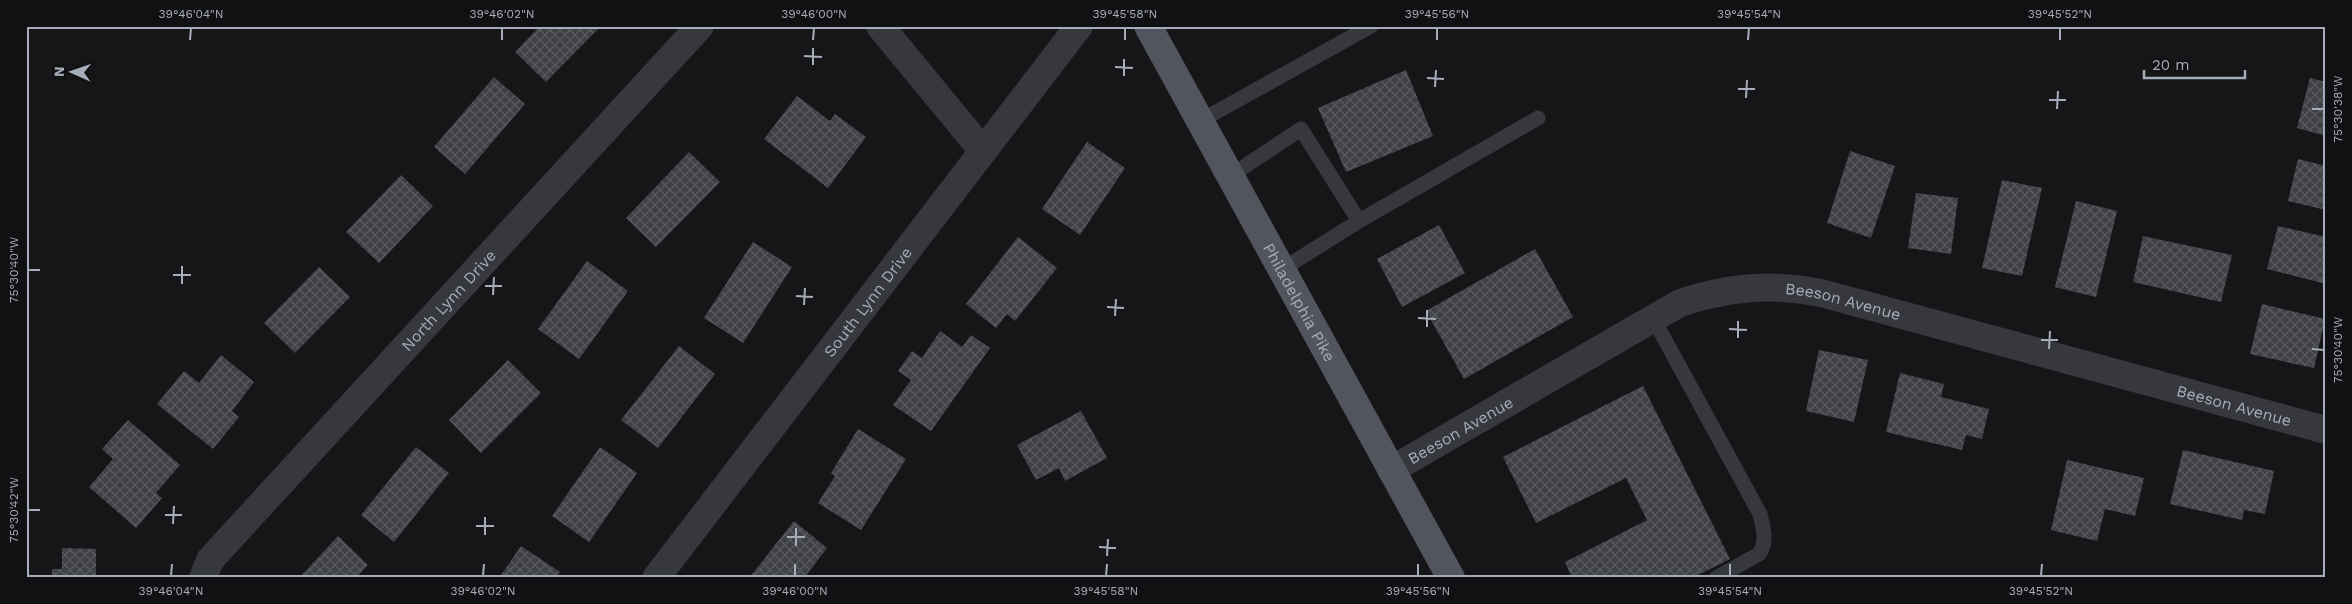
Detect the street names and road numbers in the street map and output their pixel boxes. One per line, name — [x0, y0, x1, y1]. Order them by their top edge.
street label: Philadelphia Pike — [1259, 240, 1339, 365]
street label: South Lynn Drive — [820, 243, 916, 361]
street label: North Lynn Drive — [398, 246, 500, 355]
street label: Beeson Avenue — [1784, 279, 1903, 324]
street label: Beeson Avenue — [2174, 381, 2294, 430]
street label: Beeson Avenue — [1405, 393, 1516, 468]

